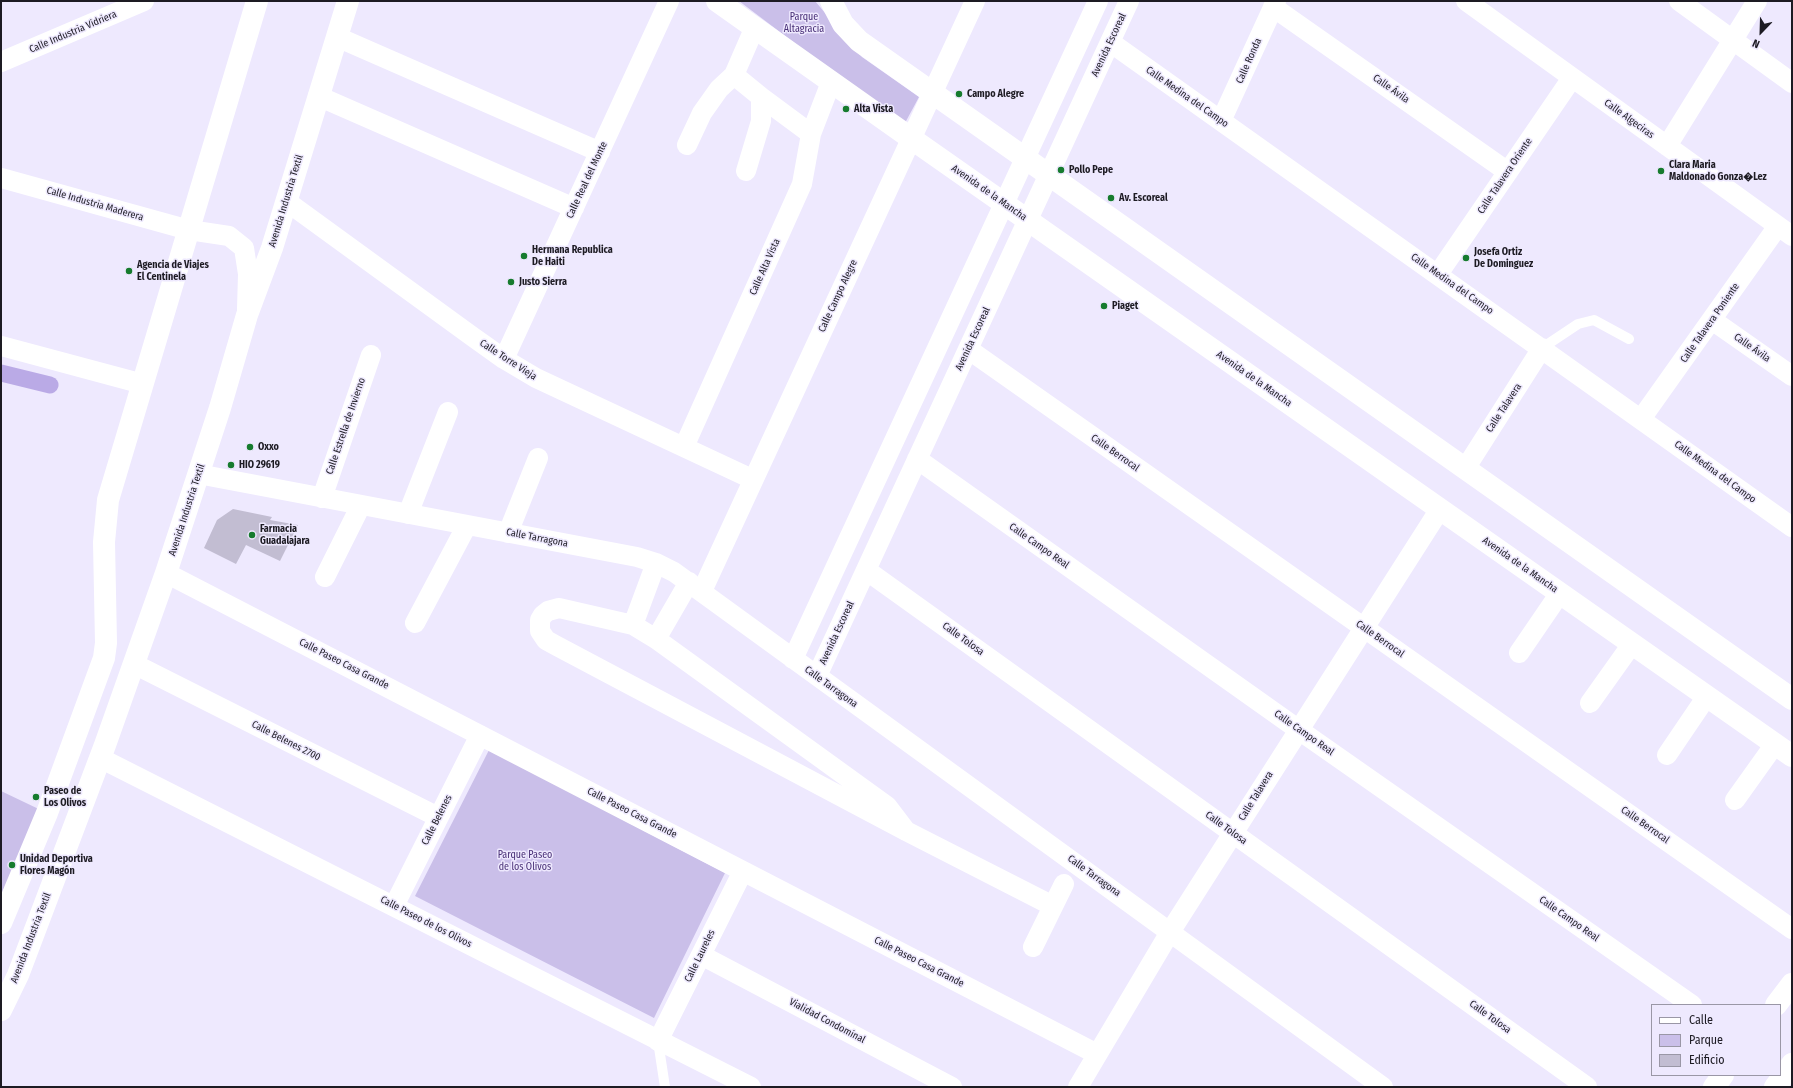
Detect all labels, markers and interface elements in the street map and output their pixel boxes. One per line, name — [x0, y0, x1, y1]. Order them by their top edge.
street label: Calle Industria Vidriera — [28, 8, 118, 56]
park label: Parque Altagracia — [784, 11, 824, 34]
street label: Avenida Escoreal — [1089, 11, 1129, 79]
north arrow — [1741, 12, 1781, 52]
street label: Calle Ronda — [1234, 36, 1264, 86]
text: N — [1751, 36, 1762, 51]
street label: Calle Medina del Campo — [1143, 64, 1231, 130]
street label: Calle Ávila — [1370, 72, 1412, 106]
place label: Campo Alegre — [967, 88, 1024, 100]
marker: Campo Alegre — [954, 89, 964, 99]
street label: Calle Algeciras — [1602, 97, 1656, 141]
place label: Alta Vista — [854, 103, 893, 115]
marker: Alta Vista — [841, 104, 851, 114]
street label: Calle Talavera Oriente — [1475, 136, 1535, 216]
street label: Calle Real del Monte — [564, 140, 610, 220]
street label: Avenida Industria Textil — [266, 153, 306, 249]
place label: Clara Maria Maldonado Gonza�Lez — [1669, 159, 1767, 182]
street label: Avenida de la Mancha — [949, 162, 1029, 224]
place label: Pollo Pepe — [1069, 164, 1113, 176]
marker: Pollo Pepe — [1056, 165, 1066, 175]
marker: Clara Maria Maldonado Gonza�Lez — [1656, 166, 1666, 176]
street label: Calle Industria Maderera — [45, 184, 145, 224]
place label: Av. Escoreal — [1119, 192, 1168, 204]
marker: Av. Escoreal — [1106, 193, 1116, 203]
street label: Calle Alta Vista — [747, 237, 783, 297]
place label: Hermana Republica De Haiti — [532, 244, 613, 268]
place label: Josefa Ortiz De Dominguez — [1474, 246, 1533, 270]
marker: Hermana Republica De Haiti — [519, 251, 529, 261]
street label: Calle Medina del Campo — [1408, 251, 1496, 317]
marker: Josefa Ortiz De Dominguez — [1461, 253, 1471, 263]
street label: Calle Campo Alegre — [816, 258, 860, 334]
place label: Agencia de Viajes El Centinela — [137, 259, 209, 282]
marker: Agencia de Viajes El Centinela — [124, 266, 134, 276]
place label: Justo Sierra — [519, 276, 567, 288]
marker: Justo Sierra — [506, 277, 516, 287]
street label: Calle Talavera Poniente — [1678, 281, 1742, 365]
place label: Piaget — [1112, 300, 1138, 312]
marker: Piaget — [1099, 301, 1109, 311]
street label: Avenida Escoreal — [953, 305, 993, 373]
street label: Calle Ávila — [1731, 331, 1773, 365]
street label: Calle Torre Vieja — [477, 337, 539, 383]
street label: Avenida de la Mancha — [1214, 348, 1294, 410]
street label: Calle Estrella de Invierno — [324, 376, 368, 476]
street label: Calle Talavera — [1484, 381, 1524, 435]
street label: Calle Berrocal — [1089, 432, 1141, 474]
street label: Calle Medina del Campo — [1672, 438, 1758, 506]
place label: Oxxo — [258, 441, 279, 453]
marker: Oxxo — [245, 442, 255, 452]
place label: HIO 29619 — [239, 459, 280, 471]
marker: HIO 29619 — [226, 460, 236, 470]
street label: Avenida Industria Textil — [166, 462, 208, 558]
street label: Calle Campo Real — [1007, 521, 1071, 571]
place label: Farmacia Guadalajara — [260, 523, 310, 546]
street label: Calle Tarragona — [505, 526, 569, 550]
marker: Farmacia Guadalajara — [247, 530, 257, 540]
street label: Avenida de la Mancha — [1480, 534, 1560, 596]
street label: Avenida Escoreal — [817, 599, 857, 667]
street label: Calle Berrocal — [1354, 618, 1406, 660]
street label: Calle Tolosa — [940, 620, 986, 658]
street label: Calle Paseo Casa Grande — [297, 636, 391, 692]
street label: Calle Tarragona — [802, 664, 860, 710]
street label: Calle Campo Real — [1272, 708, 1336, 758]
street label: Calle Belenes 2700 — [250, 718, 322, 764]
street label: Calle Talavera — [1236, 769, 1276, 823]
place label: Paseo de Los Olivos — [44, 785, 86, 808]
street label: Calle Paseo Casa Grande — [585, 785, 679, 841]
marker: Paseo de Los Olivos — [31, 792, 41, 802]
street label: Calle Belenes — [419, 793, 455, 847]
street label: Calle Berrocal — [1619, 804, 1671, 846]
street label: Calle Tolosa — [1203, 809, 1249, 847]
park label: Parque Paseo de los Olivos — [498, 849, 552, 872]
place label: Unidad Deportiva Flores Magón — [20, 853, 93, 876]
street label: Calle Tarragona — [1065, 853, 1123, 899]
marker: Unidad Deportiva Flores Magón — [7, 860, 17, 870]
street label: Avenida Industria Textil — [8, 891, 54, 985]
street label: Calle Paseo de los Olivos — [378, 894, 474, 950]
street label: Calle Campo Real — [1537, 894, 1601, 944]
street label: Calle Laureles — [682, 928, 718, 984]
street label: Calle Paseo Casa Grande — [872, 934, 966, 990]
street label: Vialidad Condominal — [787, 996, 867, 1046]
street label: Calle Tolosa — [1467, 998, 1513, 1036]
legend — [1651, 1004, 1781, 1076]
text: Calle — [1689, 1013, 1713, 1027]
text: Parque — [1689, 1033, 1723, 1047]
text: Edificio — [1689, 1053, 1725, 1067]

